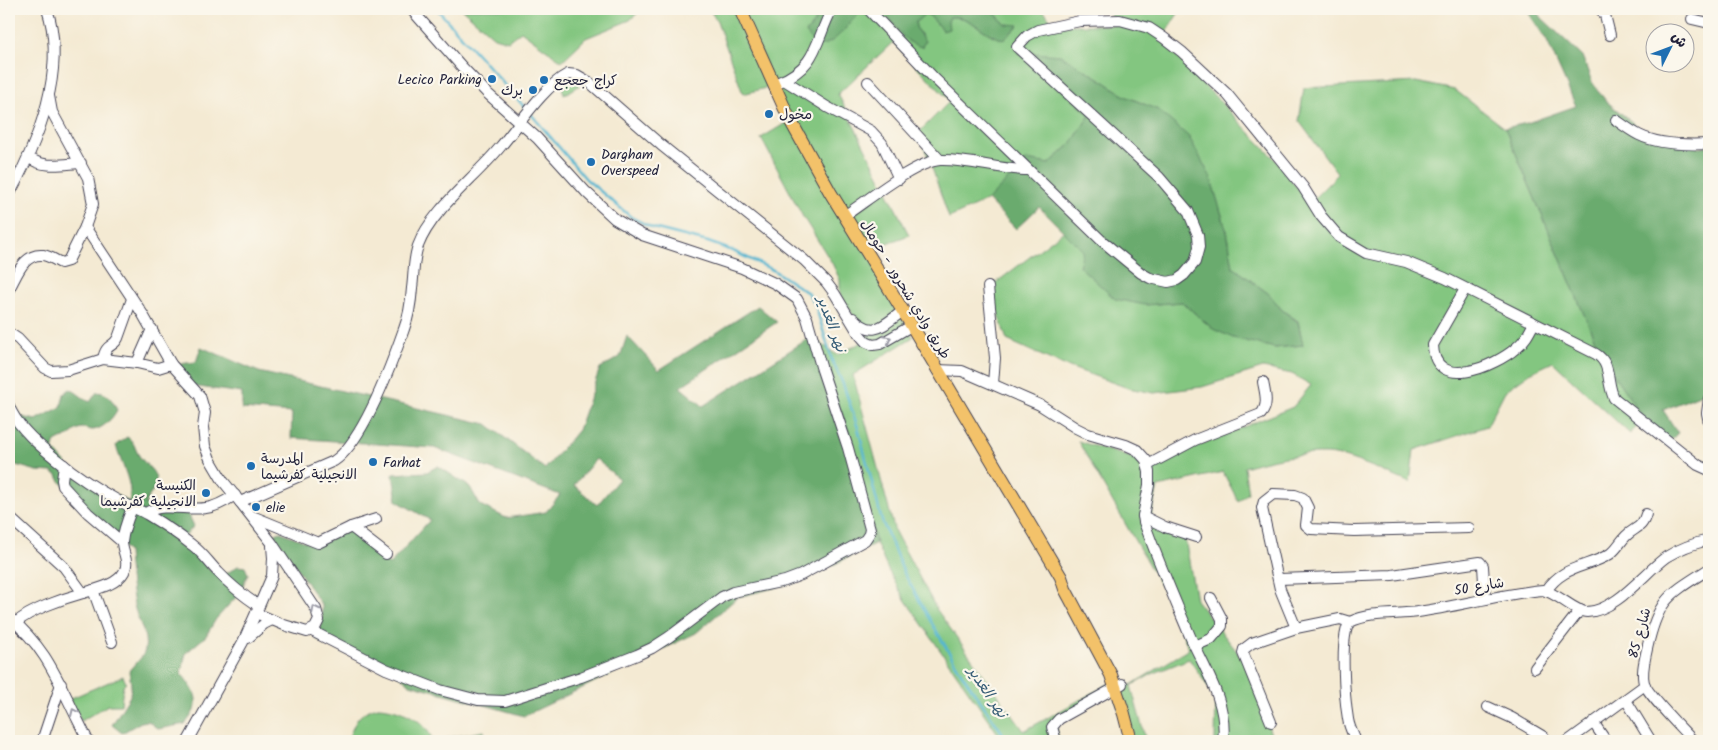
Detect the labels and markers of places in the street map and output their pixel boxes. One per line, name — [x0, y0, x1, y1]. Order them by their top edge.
place label: Lecico Parking — [397, 69, 482, 91]
place label: كراج جعجع — [554, 70, 617, 92]
marker: Lecico Parking — [486, 73, 498, 85]
marker: كراج جعجع — [538, 74, 550, 86]
place label: برك — [501, 80, 523, 102]
marker: برك — [527, 84, 539, 96]
place label: مخول — [779, 104, 812, 126]
marker: مخول — [763, 108, 775, 120]
place label: Dargham Overspeed — [601, 144, 660, 182]
marker: Dargham Overspeed — [585, 156, 597, 168]
place label: المدرسة الانجيلية كفرشيما — [261, 448, 357, 486]
place label: Farhat — [383, 452, 422, 474]
marker: Farhat — [367, 456, 379, 468]
marker: المدرسة الانجيلية كفرشيما — [245, 460, 257, 472]
place label: الكنيسة الانجيلية كفرشيما — [100, 475, 196, 513]
marker: الكنيسة الانجيلية كفرشيما — [200, 487, 212, 499]
place label: elie — [266, 497, 286, 519]
marker: elie — [250, 501, 262, 513]

